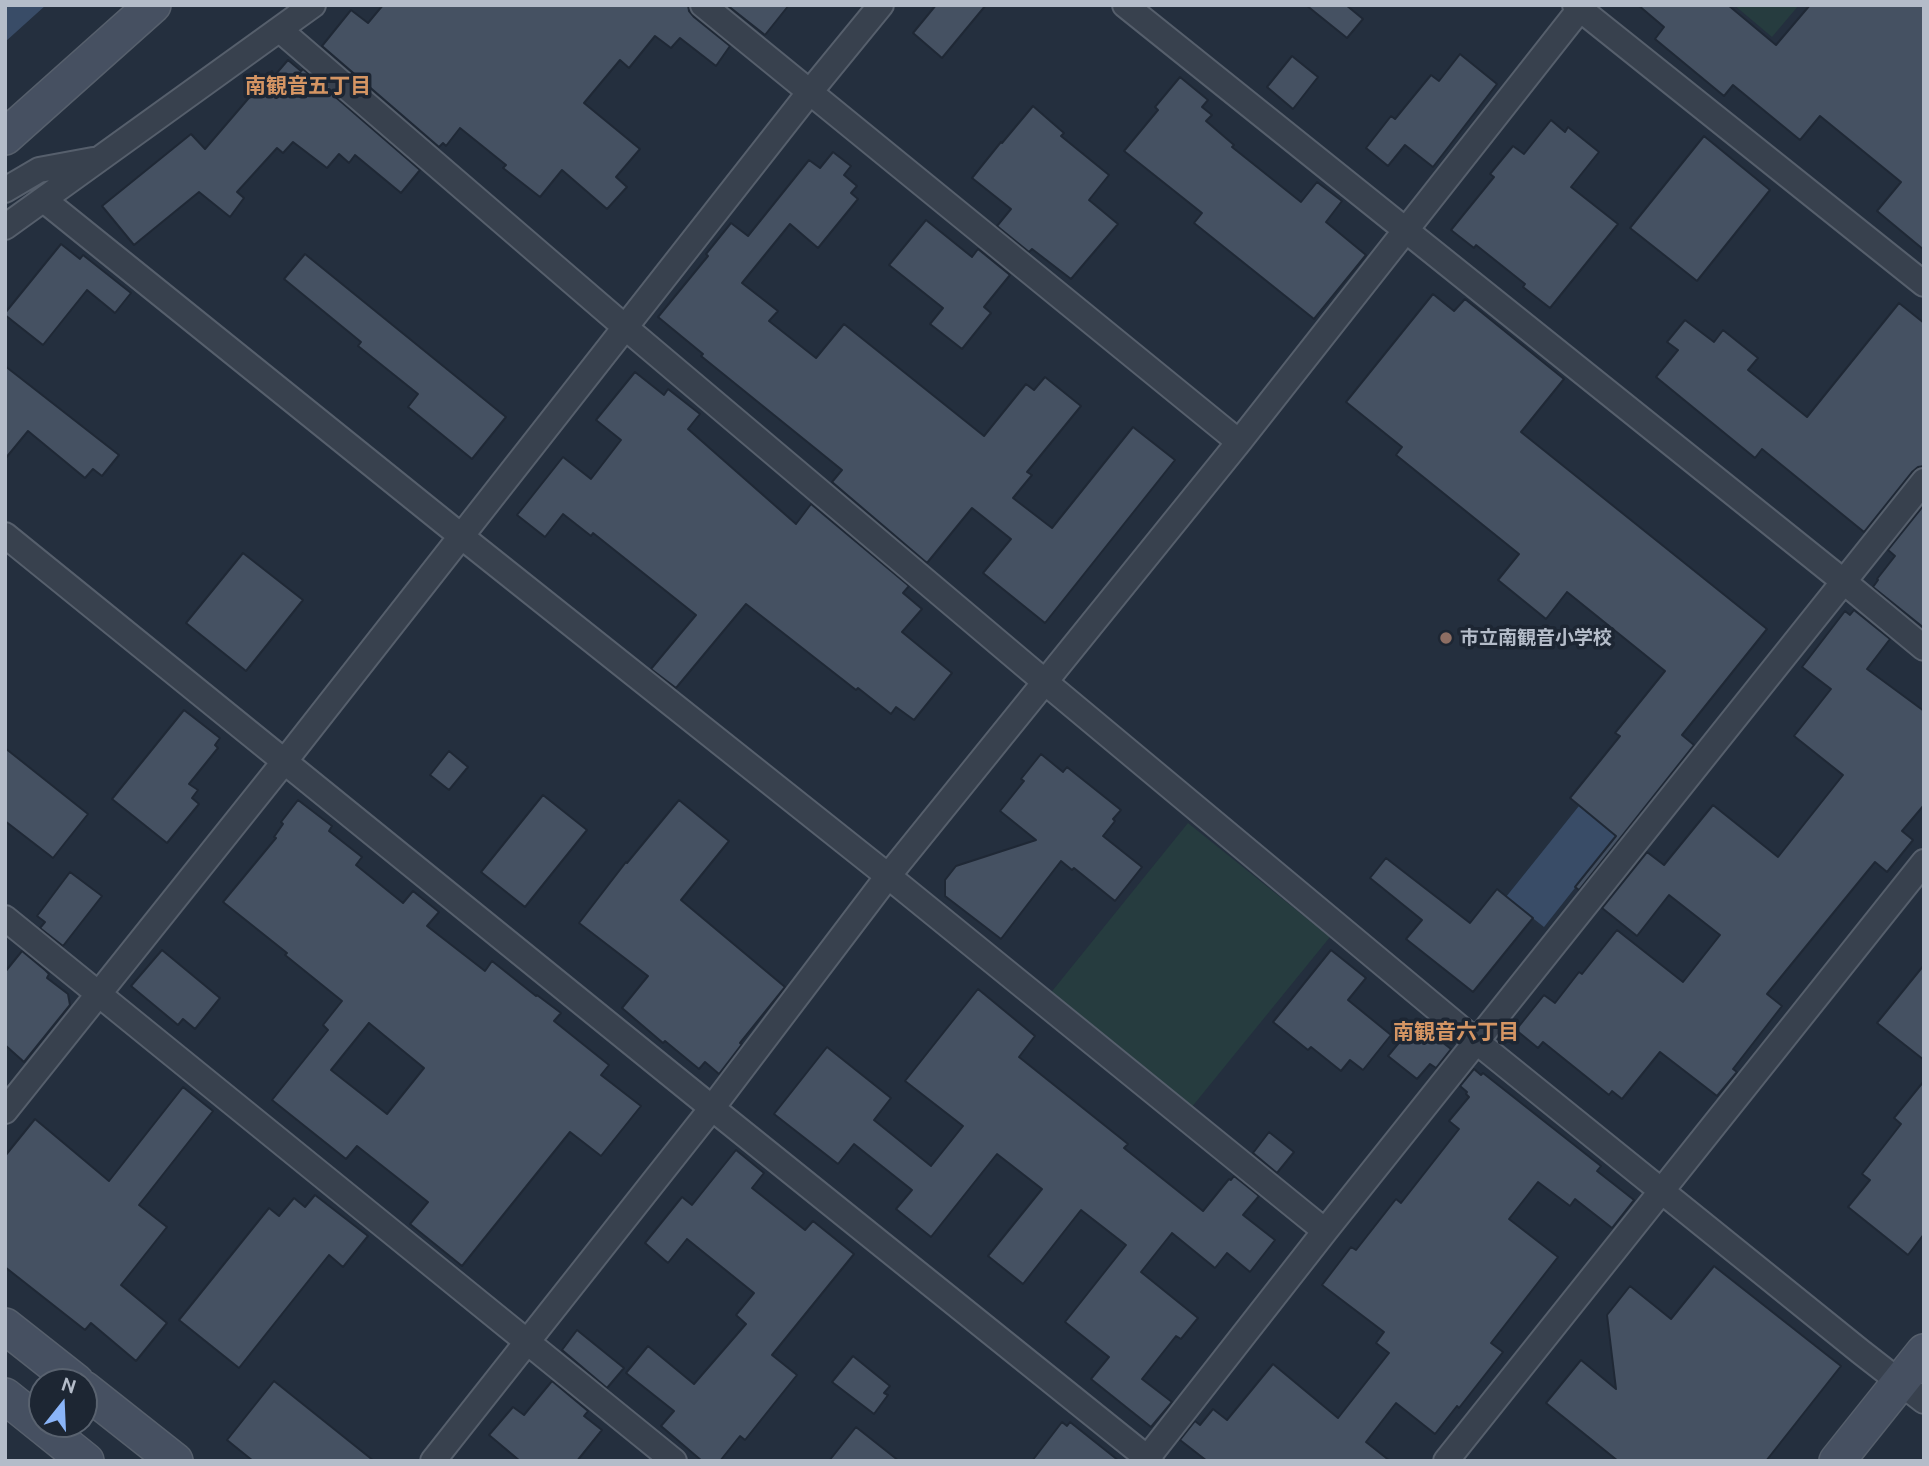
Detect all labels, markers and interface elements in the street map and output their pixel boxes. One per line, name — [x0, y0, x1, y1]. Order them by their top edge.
district label: 南観音五丁目 — [245, 73, 371, 99]
place label: 市立南観音小学校 — [1460, 627, 1612, 649]
marker: 市立南観音小学校 — [1438, 630, 1454, 646]
district label: 南観音六丁目 — [1393, 1019, 1519, 1045]
north arrow — [28, 1368, 98, 1438]
text: N — [59, 1372, 79, 1398]

